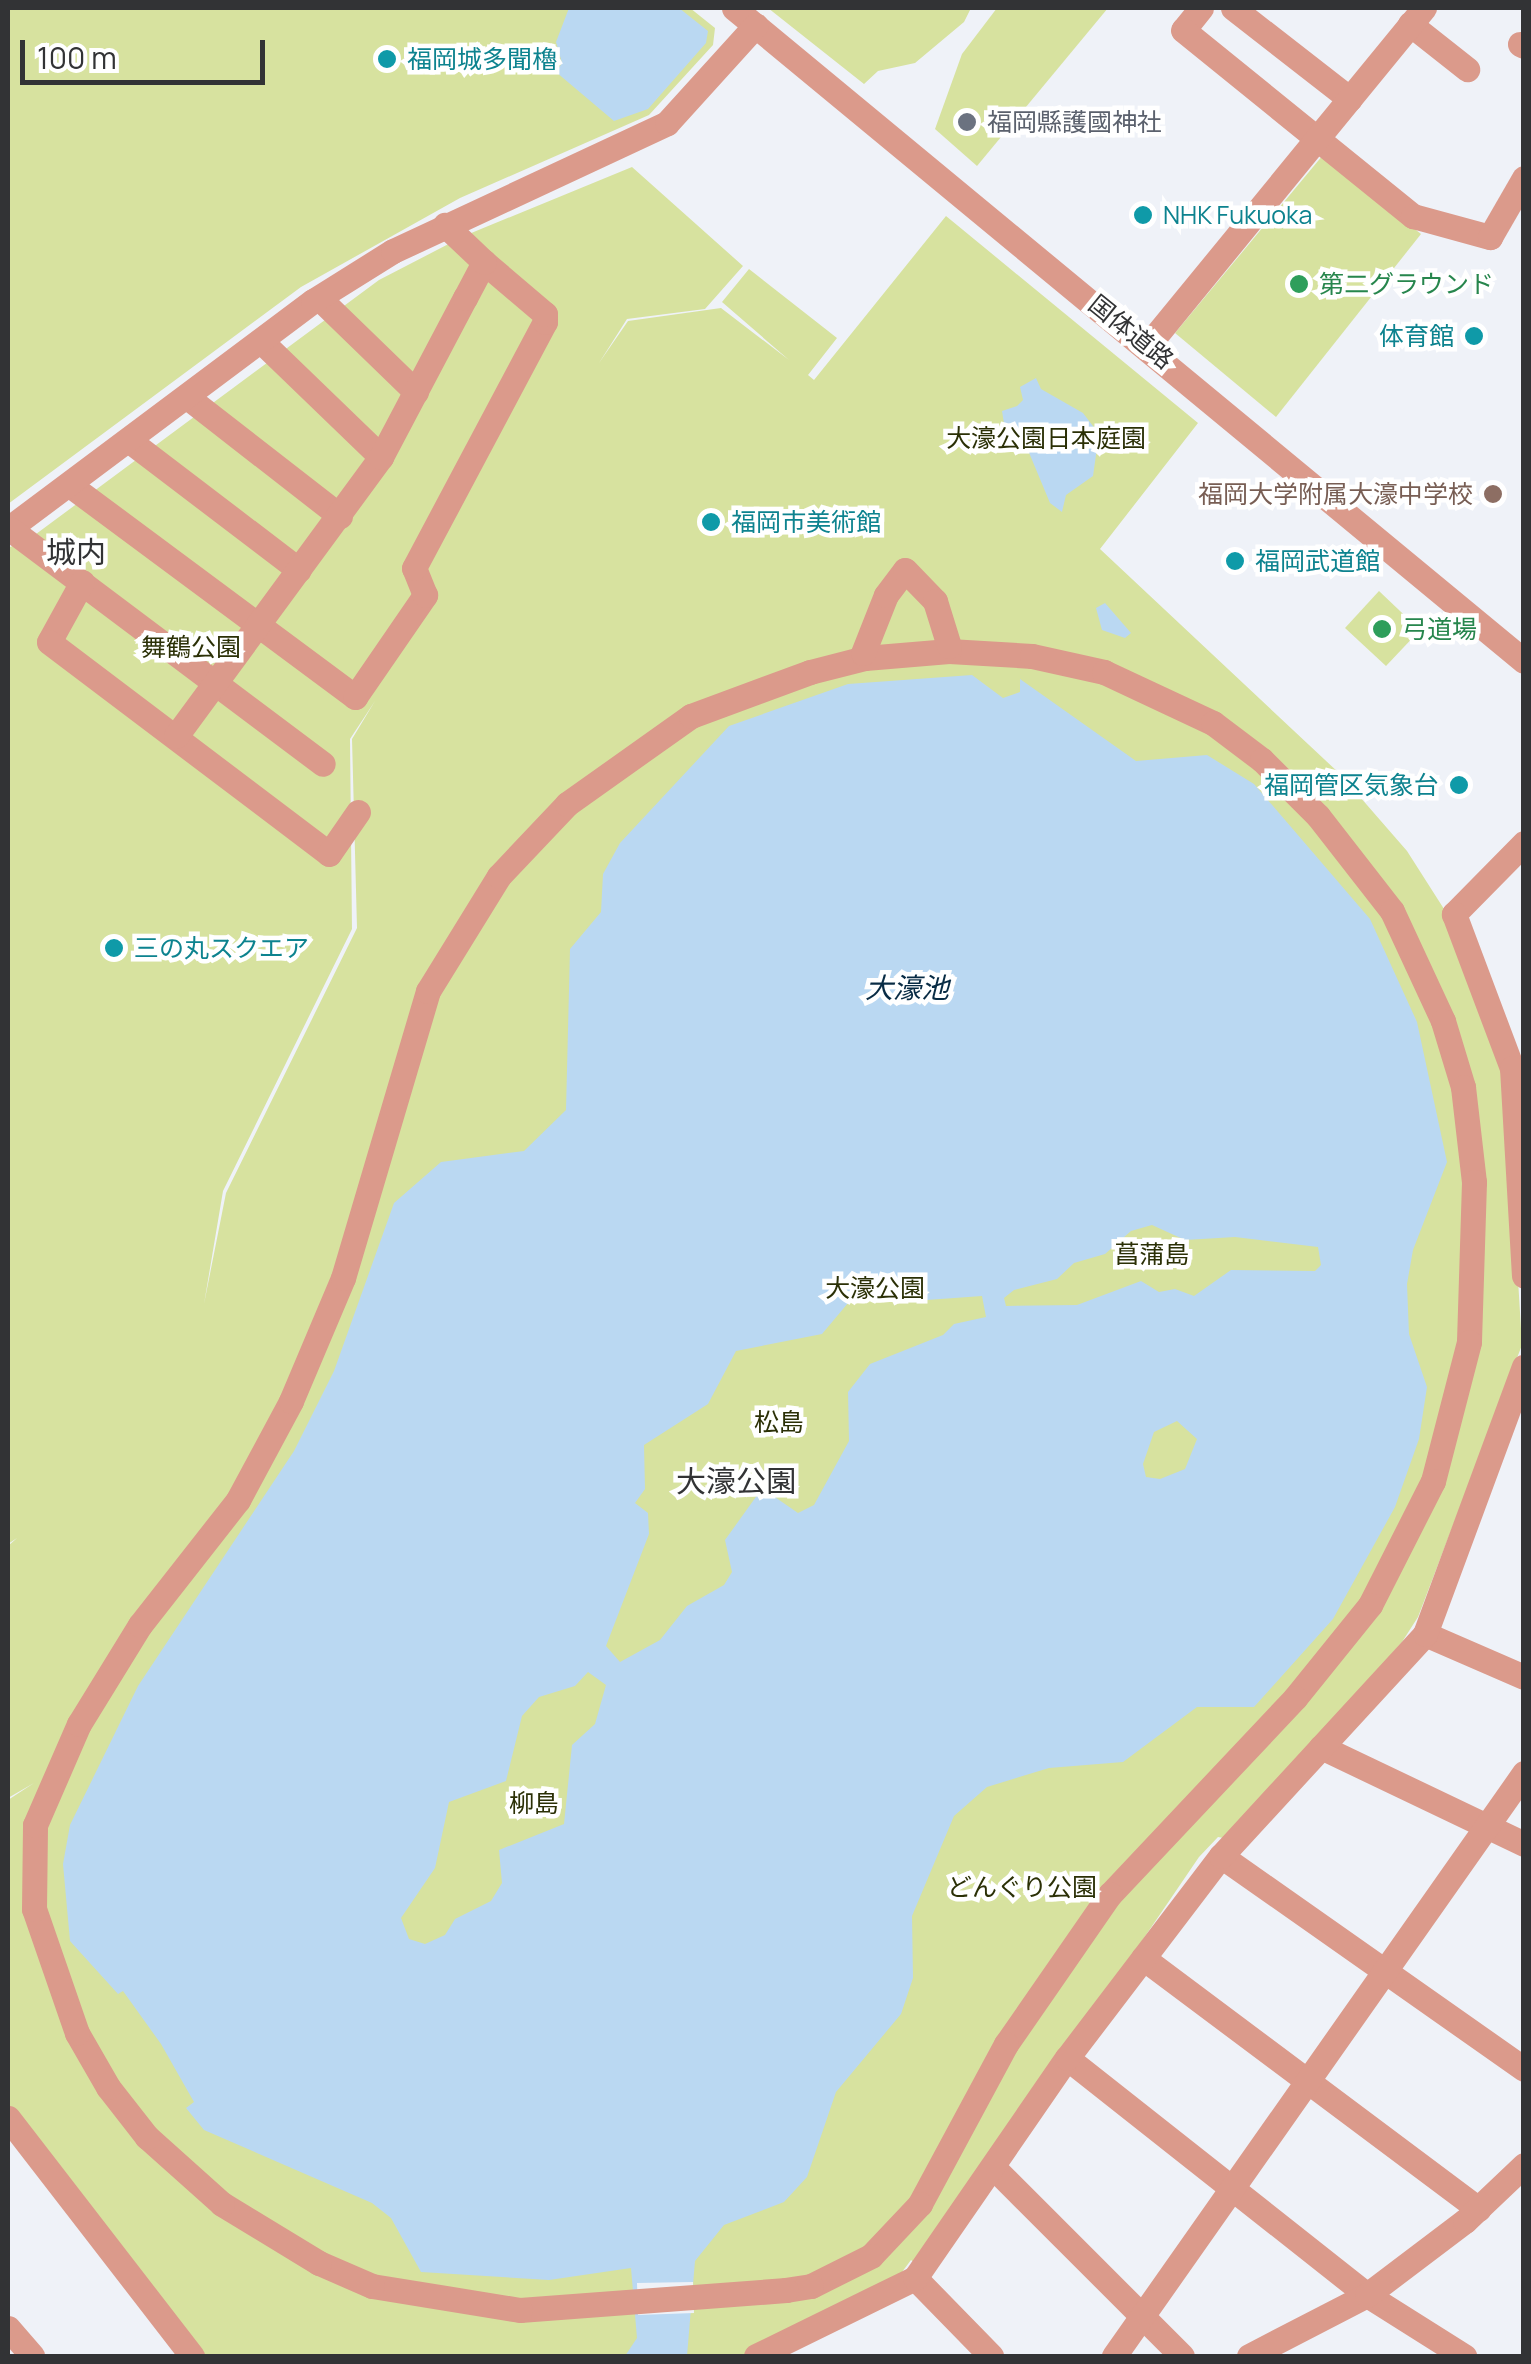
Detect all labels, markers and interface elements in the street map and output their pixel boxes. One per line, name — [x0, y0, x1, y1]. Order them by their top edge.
scale bar — [25, 20, 270, 82]
text: 100 m — [37, 37, 117, 78]
place label: 福岡城多聞櫓 — [407, 44, 557, 74]
marker: 福岡城多聞櫓 — [376, 48, 398, 70]
place label: 福岡縣護國神社 — [987, 107, 1162, 137]
marker: 福岡縣護國神社 — [956, 111, 978, 133]
place label: NHK Fukuoka — [1163, 200, 1313, 230]
marker: NHK Fukuoka — [1132, 204, 1154, 226]
place label: 第二グラウンド — [1319, 269, 1494, 299]
marker: 第二グラウンド — [1288, 273, 1310, 295]
street label: 国体道路 — [1083, 289, 1179, 375]
place label: 体育館 — [1379, 321, 1454, 351]
marker: 体育館 — [1463, 325, 1485, 347]
park label: 大濠公園日本庭園 — [946, 423, 1146, 453]
place label: 福岡大学附属大濠中学校 — [1198, 479, 1473, 509]
marker: 福岡大学附属大濠中学校 — [1482, 483, 1504, 505]
place label: 福岡市美術館 — [731, 507, 881, 537]
marker: 福岡市美術館 — [700, 511, 722, 533]
district label: 城内 — [46, 534, 106, 570]
place label: 福岡武道館 — [1255, 546, 1380, 576]
marker: 福岡武道館 — [1224, 550, 1246, 572]
place label: 弓道場 — [1402, 614, 1477, 644]
marker: 弓道場 — [1371, 618, 1393, 640]
park label: 舞鶴公園 — [141, 632, 241, 662]
place label: 福岡管区気象台 — [1264, 770, 1439, 800]
marker: 福岡管区気象台 — [1448, 774, 1470, 796]
place label: 三の丸スクエア — [134, 933, 309, 963]
marker: 三の丸スクエア — [103, 937, 125, 959]
water label: 大濠池 — [865, 970, 949, 1004]
park label: 菖蒲島 — [1115, 1239, 1189, 1269]
park label: 大濠公園 — [825, 1273, 925, 1303]
park label: 松島 — [754, 1407, 804, 1437]
district label: 大濠公園 — [676, 1463, 796, 1499]
park label: 柳島 — [509, 1788, 559, 1818]
park label: どんぐり公園 — [947, 1872, 1097, 1902]

